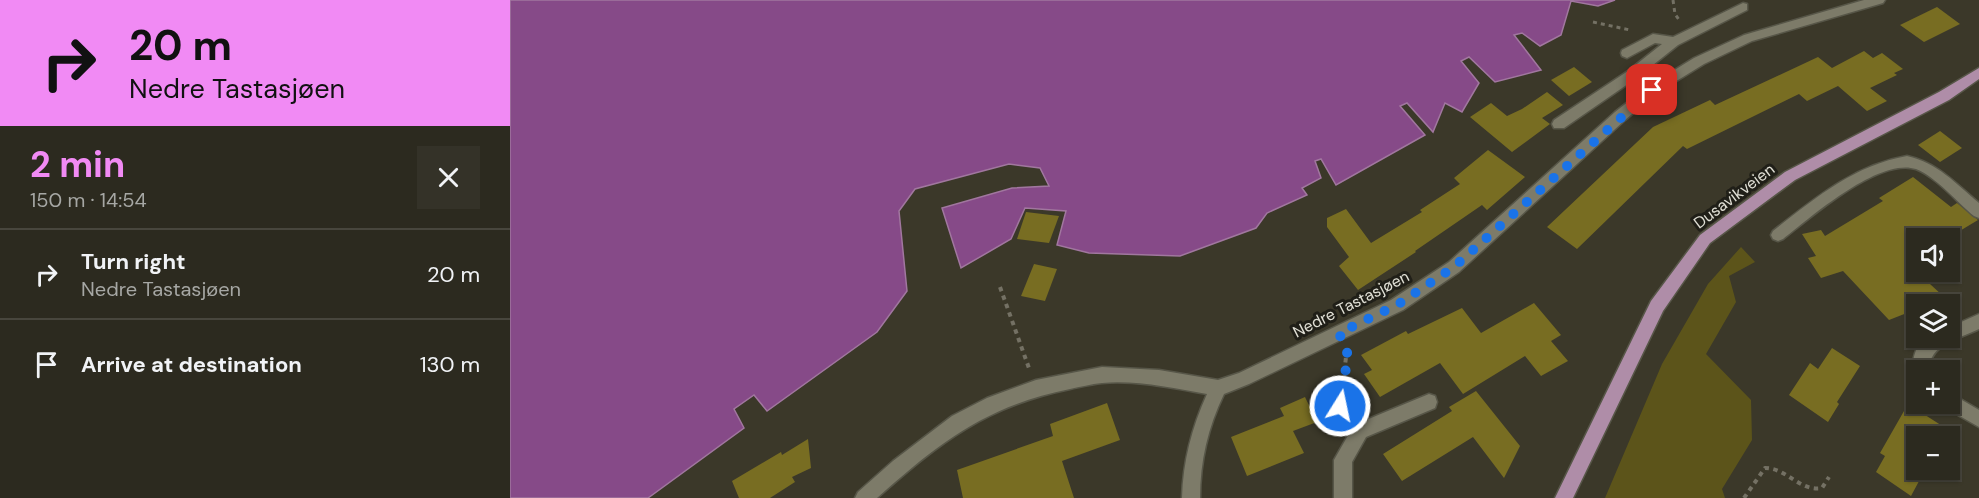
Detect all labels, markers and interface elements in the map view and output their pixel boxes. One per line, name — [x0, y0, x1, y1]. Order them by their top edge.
text: 20 m — [129, 18, 232, 73]
icon: right — [30, 24, 108, 102]
pin — [1626, 64, 1677, 115]
text: Nedre Tastasjøen — [129, 71, 345, 106]
icon: arrive — [1635, 73, 1668, 106]
text: 2 min — [30, 141, 125, 188]
button: close — [417, 146, 480, 209]
street label: Dusavikveien — [1689, 159, 1779, 233]
text: 150 m · 14:54 — [30, 187, 147, 213]
map controls — [1906, 228, 1960, 480]
button: sound — [1906, 228, 1960, 282]
text: Turn right — [81, 247, 186, 276]
icon: right — [30, 258, 63, 291]
text: 20 m — [427, 260, 480, 289]
street label: Nedre Tastasjøen — [1289, 266, 1413, 342]
text: Nedre Tastasjøen — [81, 276, 241, 302]
button: layers — [1906, 294, 1960, 348]
icon: arrive — [30, 348, 63, 381]
text: Arrive at destination — [81, 350, 302, 379]
text: 130 m — [420, 350, 480, 379]
button: + — [1906, 360, 1960, 414]
position arrow — [1308, 374, 1372, 438]
button: − — [1906, 426, 1960, 480]

